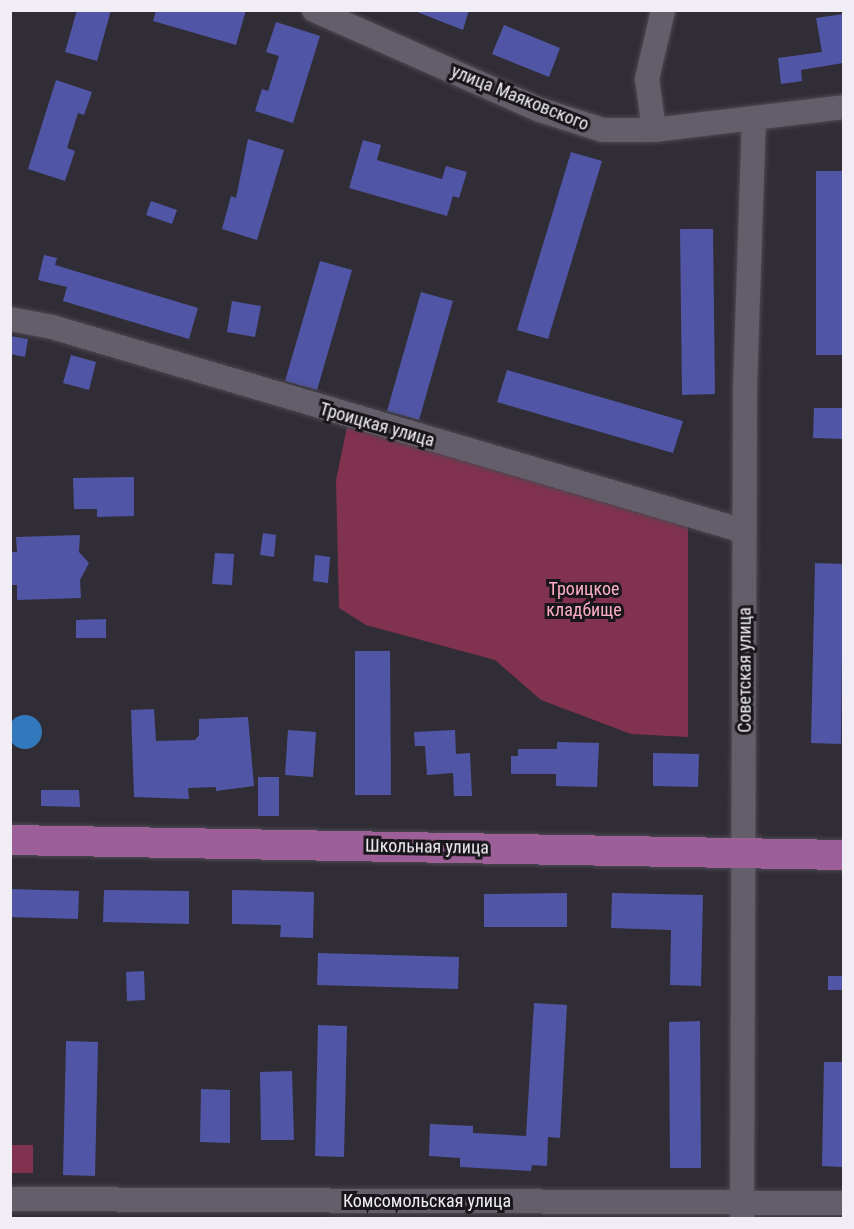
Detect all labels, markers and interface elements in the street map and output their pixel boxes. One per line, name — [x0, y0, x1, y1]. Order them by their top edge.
street label: улица Маяковского — [448, 61, 592, 135]
street label: Троицкая улица — [317, 398, 437, 452]
park label: Троицкое кладбище — [546, 579, 622, 622]
street label: Советская улица — [734, 607, 756, 733]
street label: Школьная улица — [365, 835, 489, 859]
street label: Комсомольская улица — [343, 1190, 511, 1212]

